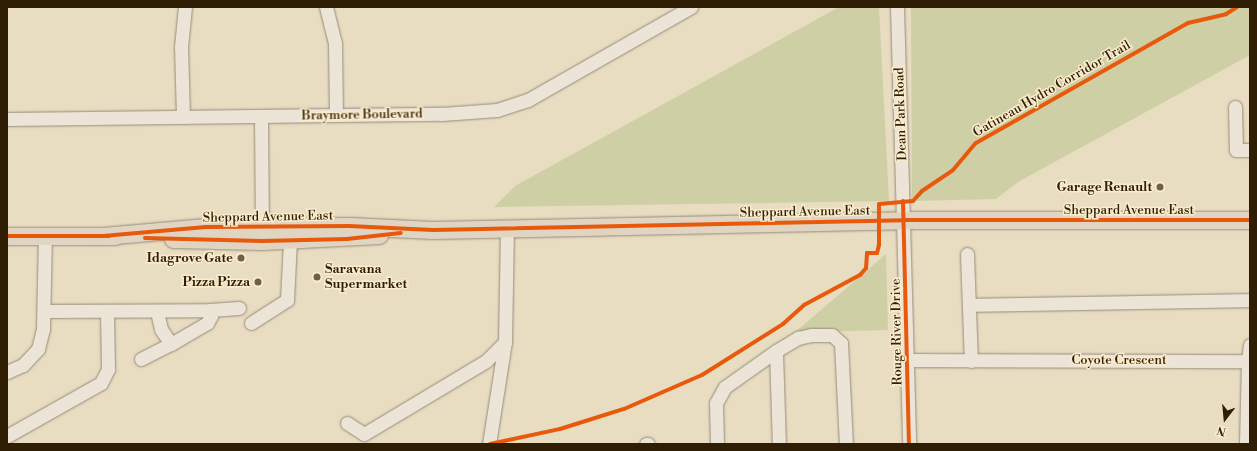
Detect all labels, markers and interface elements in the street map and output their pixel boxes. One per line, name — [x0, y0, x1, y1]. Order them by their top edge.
street label: Gatineau Hydro Corridor Trail — [970, 37, 1134, 141]
street label: Dean Park Road — [892, 67, 910, 161]
street label: Braymore Boulevard — [301, 106, 423, 124]
place label: Garage Renault — [1057, 179, 1152, 195]
marker: Garage Renault — [1155, 182, 1165, 192]
street label: Sheppard Avenue East — [1064, 202, 1194, 218]
street label: Sheppard Avenue East — [740, 203, 870, 221]
street label: Sheppard Avenue East — [203, 208, 333, 226]
place label: Idagrove Gate — [147, 250, 233, 266]
marker: Idagrove Gate — [236, 253, 246, 263]
place label: Saravana Supermarket — [325, 262, 407, 293]
marker: Saravana Supermarket — [312, 272, 322, 282]
place label: Pizza Pizza — [183, 274, 250, 290]
marker: Pizza Pizza — [253, 277, 263, 287]
street label: Rouge River Drive — [888, 278, 906, 386]
street label: Coyote Crescent — [1071, 352, 1167, 368]
north arrow — [1205, 399, 1245, 439]
text: N — [1216, 423, 1228, 438]

